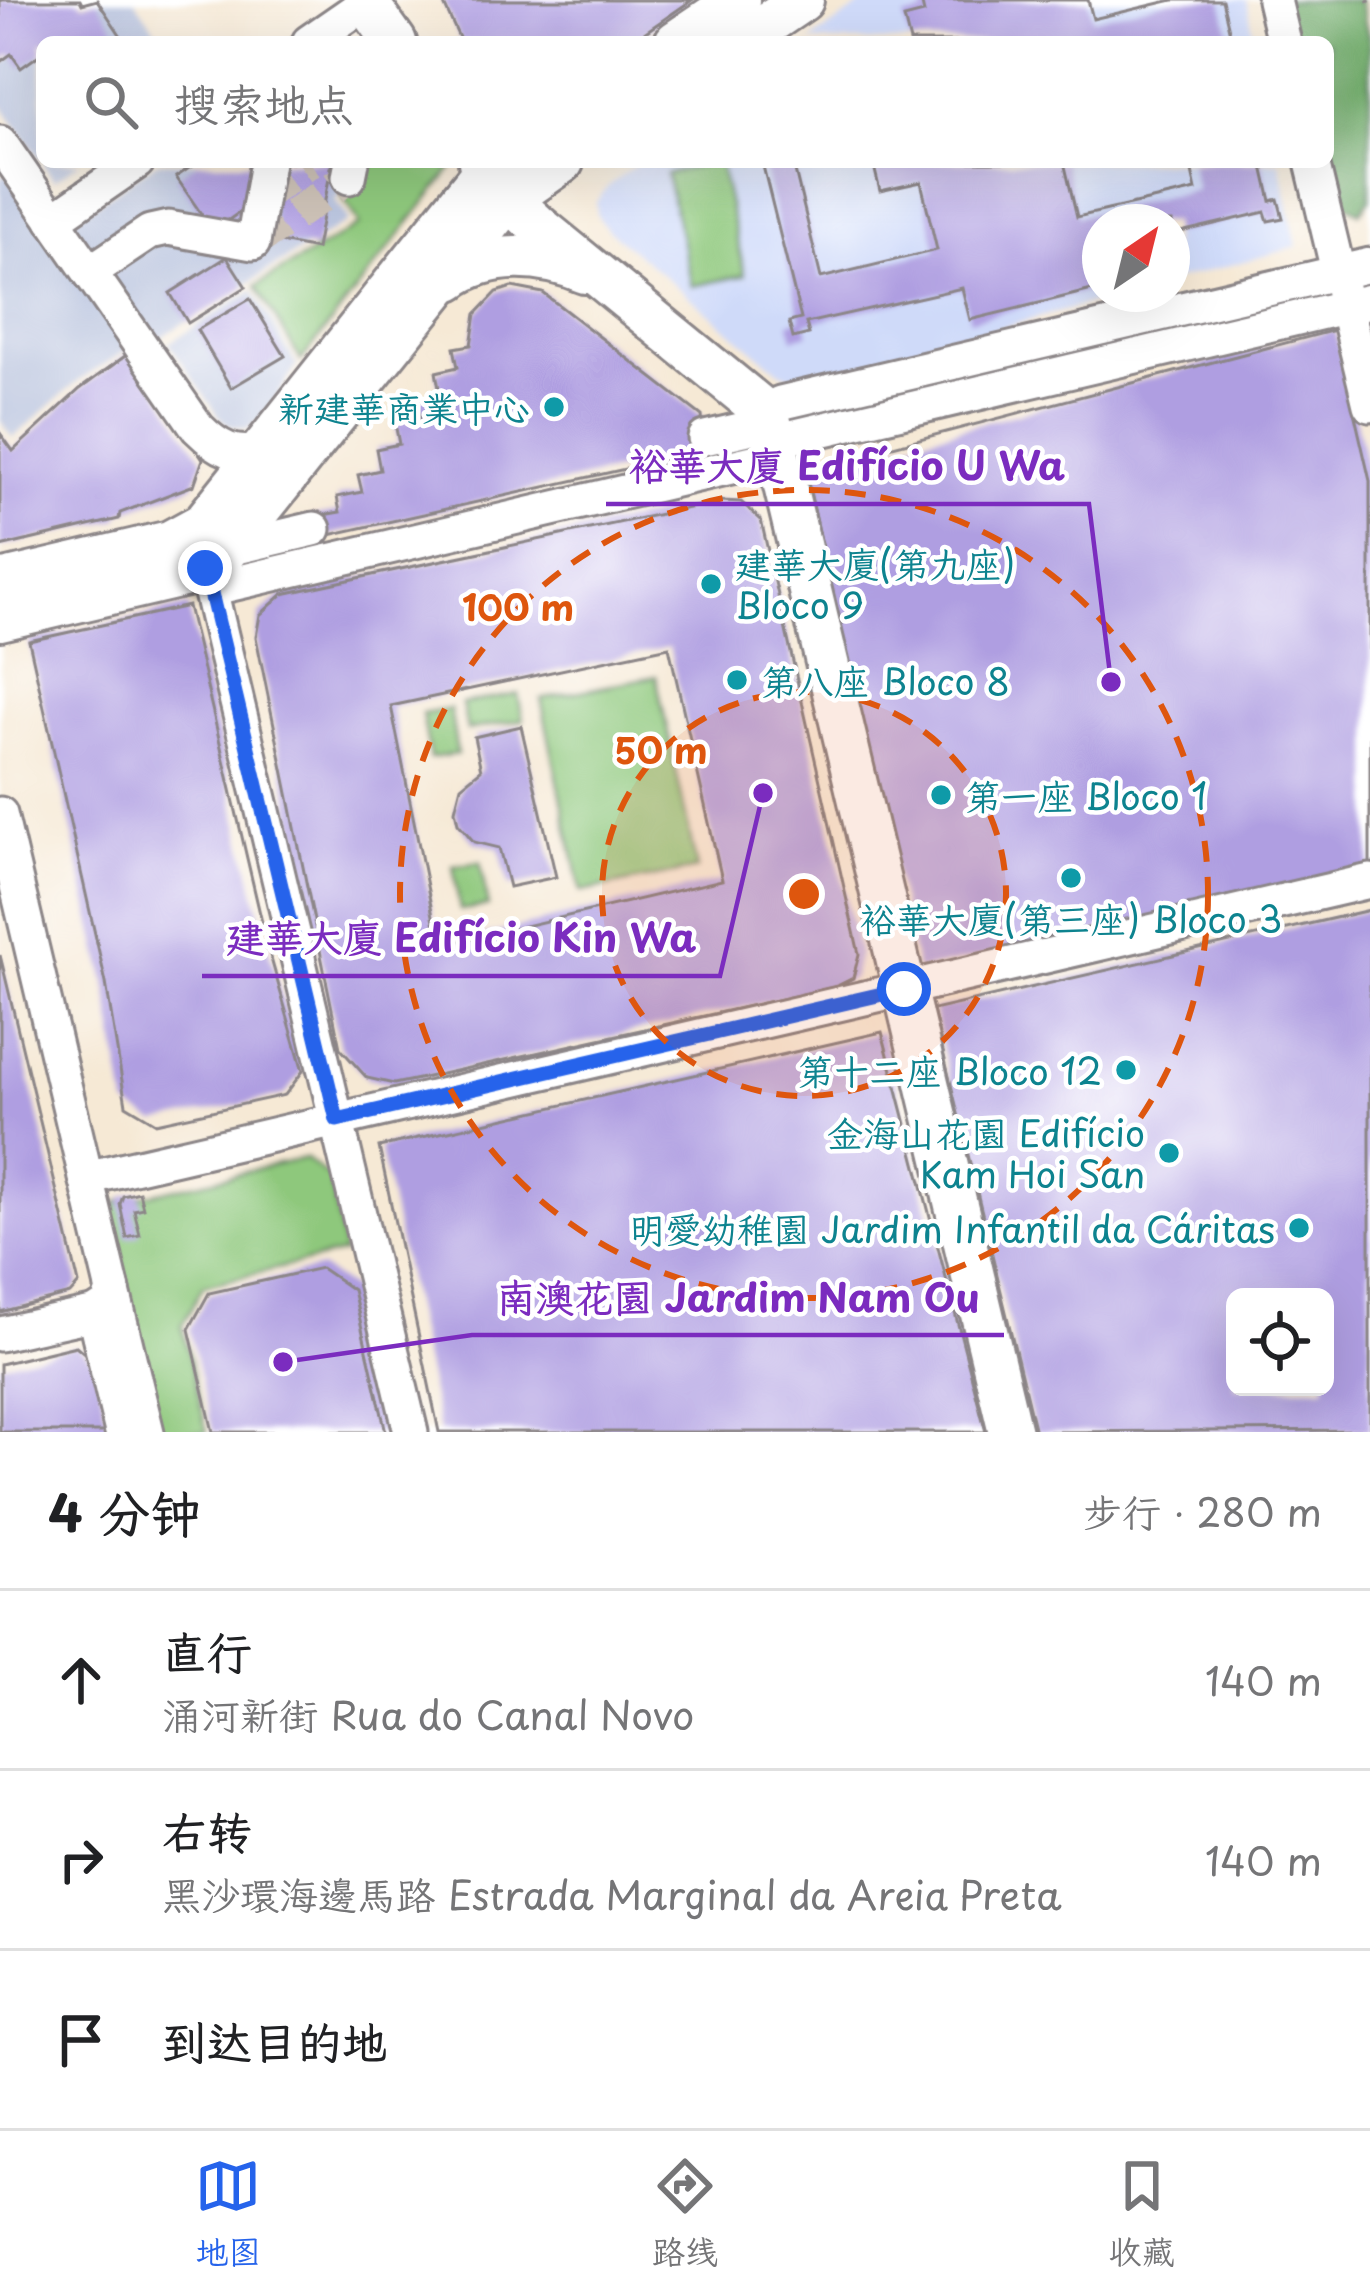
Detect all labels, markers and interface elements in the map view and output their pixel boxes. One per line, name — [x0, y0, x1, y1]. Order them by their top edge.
search box — [36, 36, 1334, 168]
text: 搜索地点 — [174, 68, 354, 136]
icon: search — [78, 69, 144, 135]
north arrow — [1082, 204, 1190, 312]
place label: 新建華商業中心 — [278, 380, 530, 434]
marker: 新建華商業中心 — [541, 394, 567, 420]
callout: 裕華大廈 Edifício U Wa — [606, 429, 1089, 504]
text: 裕華大廈 Edifício U Wa — [629, 434, 1065, 493]
place label: 建華大廈(第九座) Bloco 9 — [735, 536, 1015, 631]
route end — [178, 541, 232, 595]
marker: 建華大廈(第九座) Bloco 9 — [698, 571, 724, 597]
text: 100 m — [462, 579, 574, 633]
place label: 第八座 Bloco 8 — [761, 653, 1010, 707]
marker: 第八座 Bloco 8 — [724, 667, 750, 693]
text: 50 m — [614, 722, 708, 776]
place label: 第一座 Bloco 1 — [965, 768, 1208, 822]
marker: 第一座 Bloco 1 — [928, 782, 954, 808]
marker: 裕華大廈(第三座) Bloco 3 — [1058, 865, 1084, 891]
centre of rings — [783, 873, 825, 915]
place label: 裕華大廈(第三座) Bloco 3 — [860, 891, 1282, 945]
callout: 建華大廈 Edifício Kin Wa — [202, 901, 720, 976]
text: 建華大廈 Edifício Kin Wa — [226, 906, 696, 965]
route start — [877, 962, 931, 1016]
place label: 第十二座 Bloco 12 — [798, 1043, 1102, 1097]
marker: 第十二座 Bloco 12 — [1113, 1057, 1139, 1083]
place label: 金海山花園 Edifício Kam Hoi San — [827, 1105, 1145, 1200]
marker: 金海山花園 Edifício Kam Hoi San — [1156, 1140, 1182, 1166]
place label: 明愛幼稚園 Jardim Infantil da Cáritas — [629, 1201, 1275, 1255]
marker: 明愛幼稚園 Jardim Infantil da Cáritas — [1286, 1215, 1312, 1241]
callout: 南澳花園 Jardim Nam Ou — [472, 1260, 1004, 1335]
text: 南澳花園 Jardim Nam Ou — [496, 1266, 980, 1325]
map controls — [1226, 1288, 1334, 1396]
button: locate — [1226, 1288, 1334, 1396]
text: 4 分钟 — [48, 1472, 201, 1549]
text: 步行 · 280 m — [1083, 1481, 1322, 1540]
text: 直行 — [162, 1616, 252, 1684]
icon: ahead — [48, 1647, 114, 1713]
text: 140 m — [1205, 1650, 1322, 1709]
text: 涌河新街 Rua do Canal Novo — [162, 1684, 694, 1743]
text: 右转 — [162, 1796, 252, 1864]
icon: right — [48, 1827, 114, 1893]
text: 140 m — [1205, 1830, 1322, 1889]
text: 黑沙環海邊馬路 Estrada Marginal da Areia Preta — [162, 1864, 1062, 1923]
text: 到达目的地 — [162, 2006, 387, 2074]
icon: arrive — [48, 2007, 114, 2073]
tab: 地图 — [195, 2153, 261, 2275]
tab: 路线 — [652, 2153, 718, 2275]
tab: 收藏 — [1109, 2153, 1175, 2275]

